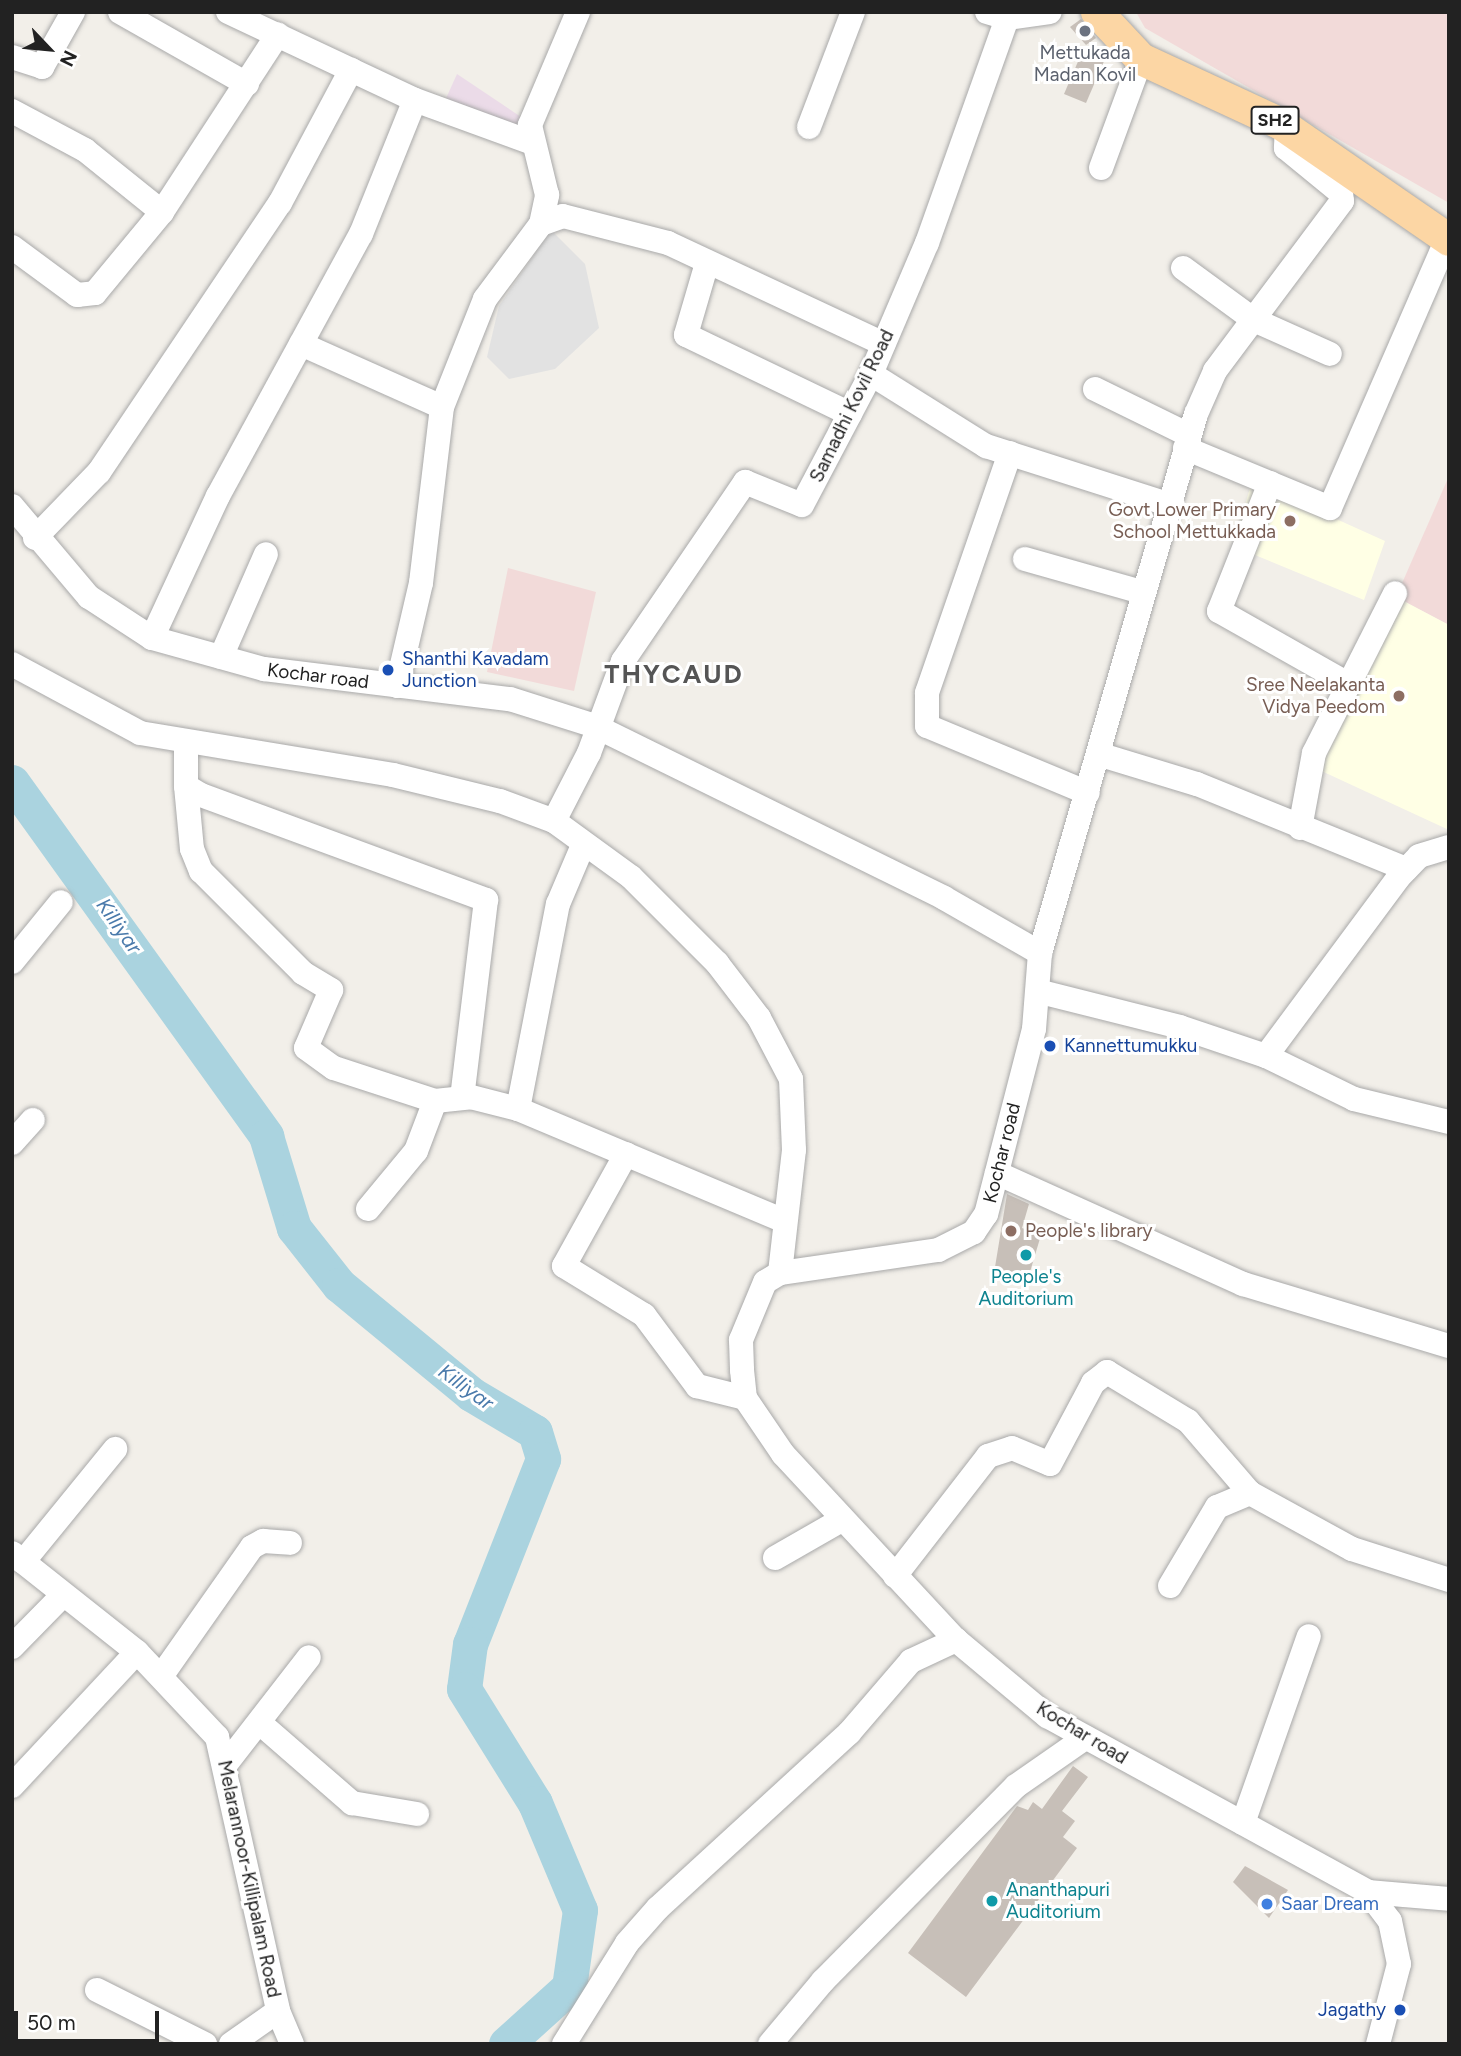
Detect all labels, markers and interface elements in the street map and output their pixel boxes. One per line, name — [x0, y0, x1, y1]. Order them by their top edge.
north arrow — [14, 14, 84, 84]
marker: Mettukada Madan Kovil — [1077, 23, 1093, 39]
place label: Mettukada Madan Kovil — [1034, 42, 1136, 86]
text: N — [55, 47, 82, 70]
road number: SH2 — [1250, 106, 1300, 134]
street label: Samadhi Kovil Road — [805, 326, 899, 486]
place label: Govt Lower Primary School Mettukkada — [1108, 499, 1276, 543]
marker: Govt Lower Primary School Mettukkada — [1282, 513, 1298, 529]
place label: Shanthi Kavadam Junction — [402, 648, 549, 692]
street label: Kochar road — [266, 658, 370, 694]
district label: THYCAUD — [605, 659, 743, 691]
marker: Shanthi Kavadam Junction — [380, 662, 396, 678]
place label: Sree Neelakanta Vidya Peedom — [1246, 674, 1385, 718]
marker: Sree Neelakanta Vidya Peedom — [1391, 688, 1407, 704]
water label: Killiyar — [91, 893, 147, 959]
place label: Kannettumukku — [1064, 1035, 1197, 1057]
marker: Kannettumukku — [1042, 1038, 1058, 1054]
street label: Kochar road — [979, 1101, 1025, 1205]
place label: People's library — [1025, 1220, 1153, 1242]
marker: People's library — [1003, 1223, 1019, 1239]
marker: People's Auditorium — [1018, 1247, 1034, 1263]
place label: People's Auditorium — [979, 1266, 1073, 1310]
water label: Killiyar — [433, 1359, 499, 1415]
street label: Kochar road — [1032, 1697, 1132, 1769]
street label: Melarannoor-Killipalam Road — [213, 1758, 285, 2000]
place label: Ananthapuri Auditorium — [1006, 1879, 1110, 1923]
marker: Ananthapuri Auditorium — [984, 1893, 1000, 1909]
place label: Saar Dream — [1281, 1893, 1379, 1915]
marker: Saar Dream — [1259, 1896, 1275, 1912]
scale bar — [18, 1996, 163, 2040]
place label: Jagathy — [1318, 1999, 1386, 2021]
marker: Jagathy — [1392, 2002, 1408, 2018]
text: 50 m — [27, 2010, 76, 2035]

